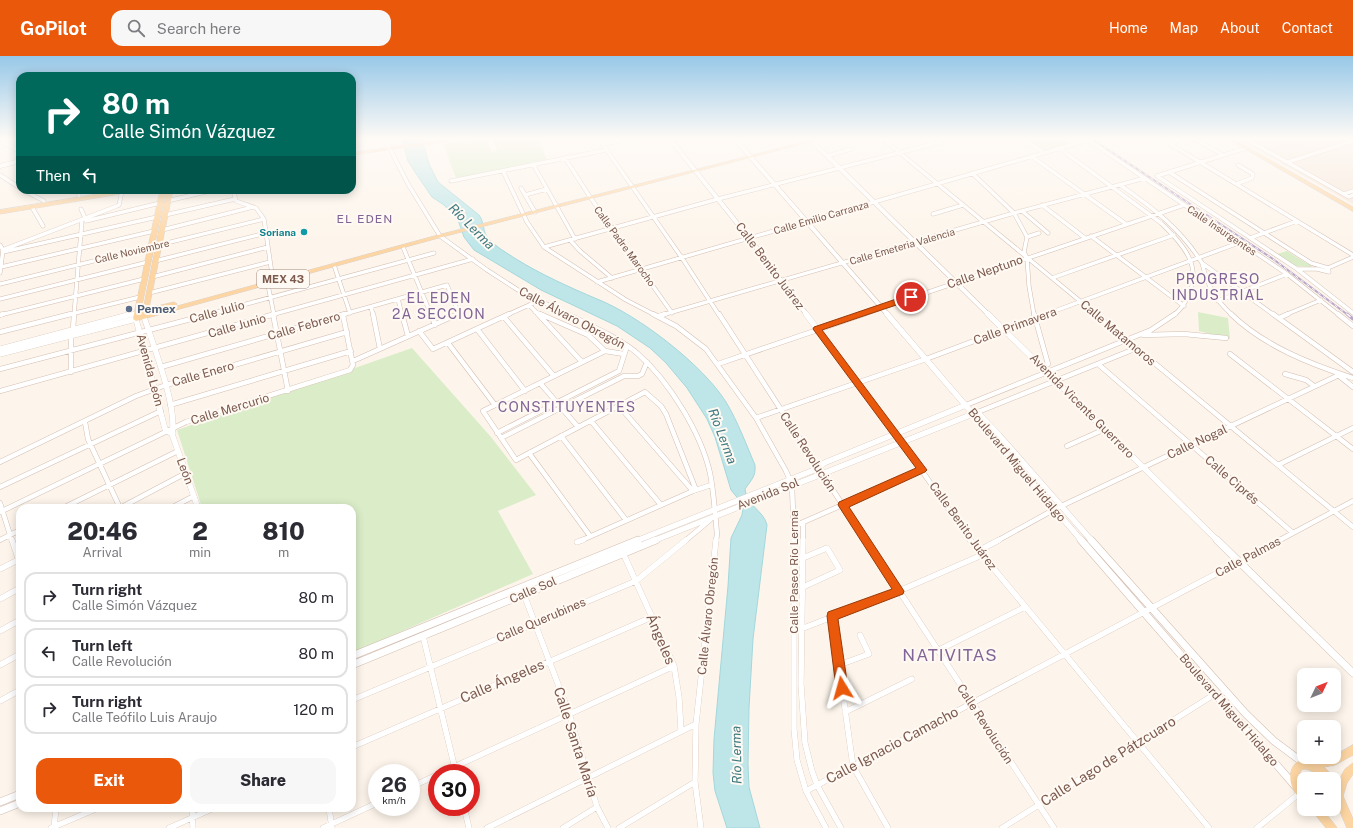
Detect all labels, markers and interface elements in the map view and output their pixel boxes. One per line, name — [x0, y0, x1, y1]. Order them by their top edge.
search box — [111, 10, 391, 46]
text: GoPilot — [20, 17, 87, 39]
icon: search — [125, 17, 147, 39]
text: Search here — [157, 20, 241, 37]
text: Home — [1109, 20, 1148, 36]
text: Map — [1170, 20, 1198, 36]
text: About — [1220, 20, 1260, 36]
text: Contact — [1282, 20, 1333, 36]
text: 80 m — [102, 87, 170, 120]
icon: right — [36, 88, 88, 140]
text: Calle Simón Vázquez — [102, 121, 275, 142]
icon: left — [79, 164, 101, 186]
text: Then — [36, 167, 71, 184]
street label: Calle Emilio Carranza — [772, 198, 870, 236]
water label: Río Lerma — [446, 200, 498, 252]
street label: Calle Insurgentes — [1185, 202, 1259, 258]
street label: Calle Padre Marocho — [592, 203, 658, 289]
district label: EL EDEN — [337, 212, 393, 226]
street label: Calle Benito Juárez — [733, 220, 807, 312]
street label: Calle Emeteria Valencia — [848, 225, 956, 267]
place label: Soriana — [259, 226, 296, 238]
marker: Soriana — [299, 227, 309, 237]
street label: Calle Noviembre — [93, 236, 171, 265]
street label: Calle Neptuno — [945, 252, 1025, 292]
road number: MEX 43 — [257, 270, 309, 288]
district label: PROGRESO INDUSTRIAL — [1172, 271, 1264, 303]
pin — [894, 280, 928, 314]
street label: Calle Álvaro Obregón — [517, 284, 628, 352]
icon: arrive — [900, 286, 922, 308]
district label: EL EDEN 2A SECCION — [392, 290, 486, 322]
street label: Calle Matamoros — [1077, 297, 1159, 369]
street label: Calle Julio — [188, 298, 246, 326]
place label: Pemex — [137, 302, 176, 316]
marker: Pemex — [124, 304, 134, 314]
street label: Calle Primavera — [972, 304, 1058, 348]
street label: Calle Febrero — [266, 309, 342, 343]
street label: Calle Junio — [206, 311, 268, 341]
street label: Avenida León — [134, 332, 166, 408]
street label: Avenida Vicente Guerrero — [1027, 351, 1137, 461]
street label: Calle Enero — [170, 358, 236, 389]
street label: Calle Mercurio — [189, 390, 271, 428]
district label: CONSTITUYENTES — [498, 399, 636, 415]
street label: Boulevard Miguel Hidalgo — [965, 405, 1069, 525]
water label: Río Lerma — [705, 406, 740, 466]
street label: Calle Revolución — [777, 410, 839, 494]
street label: Calle Nogal — [1165, 422, 1230, 462]
street label: Calle Ciprés — [1202, 453, 1262, 507]
street label: León — [174, 456, 196, 486]
street label: Avenida Sol — [735, 475, 801, 513]
street label: Calle Benito Juárez — [926, 479, 1000, 573]
street label: Calle Paseo Río Lerma — [787, 510, 801, 634]
text: 20:46 — [67, 517, 138, 545]
text: 2 — [192, 517, 208, 545]
text: 810 — [262, 517, 305, 545]
street label: Calle Palmas — [1213, 534, 1283, 580]
text: Arrival — [82, 545, 123, 560]
text: min — [189, 545, 211, 560]
text: m — [278, 545, 289, 560]
street label: Calle Álvaro Obregón — [695, 556, 721, 675]
street label: Calle Sol — [507, 574, 559, 606]
text: Turn right — [72, 581, 142, 598]
icon: right — [38, 586, 60, 608]
text: 80 m — [299, 589, 334, 606]
street label: Calle Querubines — [494, 595, 588, 645]
text: Calle Simón Vázquez — [72, 598, 197, 613]
street label: Ángeles — [643, 611, 680, 667]
text: Turn left — [72, 637, 133, 654]
icon: left — [38, 642, 60, 664]
text: 80 m — [299, 645, 334, 662]
district label: NATIVITAS — [902, 645, 998, 665]
street label: Boulevard Miguel Hidalgo — [1176, 651, 1282, 769]
text: Calle Revolución — [72, 654, 172, 669]
street label: Calle Ángeles — [457, 655, 546, 706]
position arrow — [821, 667, 863, 709]
north arrow — [1297, 668, 1341, 712]
map controls — [1297, 668, 1341, 816]
street label: Calle Revolución — [954, 682, 1016, 766]
street label: Calle Santa María — [551, 685, 601, 799]
text: Turn right — [72, 693, 142, 710]
icon: right — [38, 698, 60, 720]
text: 120 m — [293, 701, 334, 718]
street label: Calle Ignacio Camacho — [823, 703, 961, 787]
text: Calle Teófilo Luis Araujo — [72, 710, 217, 725]
street label: Calle Lago de Pátzcuaro — [1038, 713, 1179, 809]
button: + — [1297, 720, 1341, 764]
water label: Río Lerma — [728, 726, 745, 784]
button: Exit — [36, 758, 182, 804]
button: Share — [190, 758, 336, 804]
speed limit sign: 30 — [428, 764, 480, 816]
button: − — [1297, 772, 1341, 816]
text: 26 — [381, 773, 407, 797]
text: km/h — [382, 794, 406, 806]

